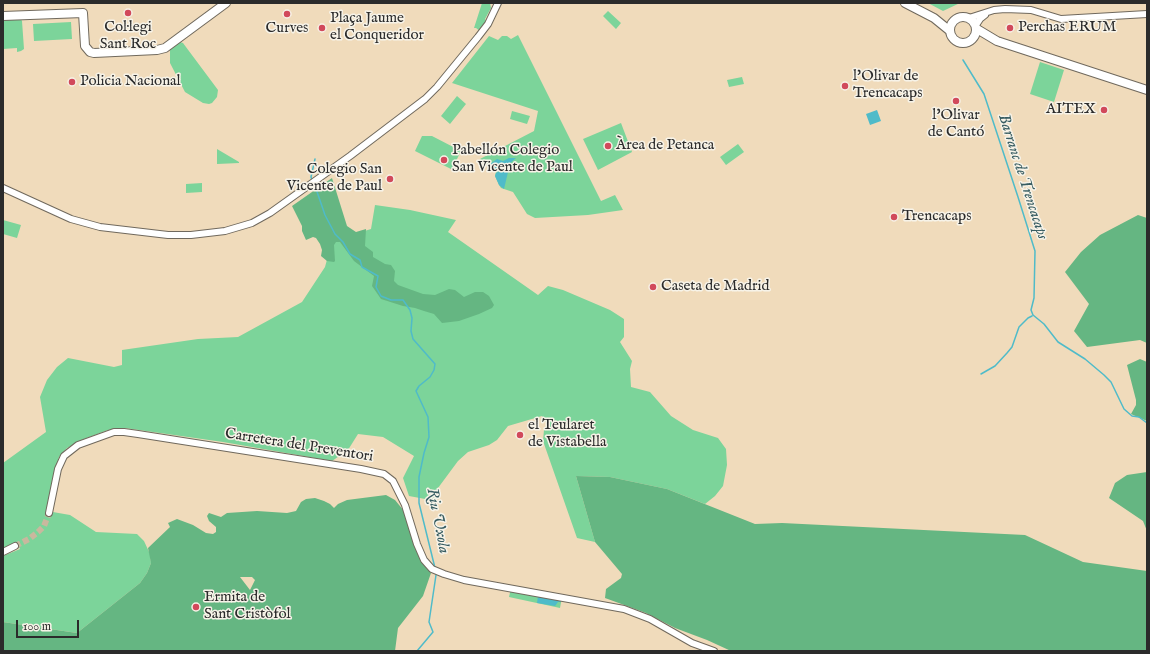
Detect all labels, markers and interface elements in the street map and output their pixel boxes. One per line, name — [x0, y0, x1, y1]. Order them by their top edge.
marker: Col·legi Sant Roc — [123, 8, 133, 18]
marker: Curves — [282, 9, 292, 19]
place label: Plaça Jaume el Conqueridor — [330, 10, 424, 45]
place label: Col·legi Sant Roc — [100, 19, 156, 54]
place label: Perchas ERUM — [1018, 19, 1116, 37]
place label: Curves — [266, 20, 308, 38]
marker: Plaça Jaume el Conqueridor — [317, 23, 327, 33]
marker: Perchas ERUM — [1005, 23, 1015, 33]
place label: l'Olivar de Trencacaps — [853, 68, 922, 103]
place label: Policia Nacional — [80, 73, 181, 91]
marker: Policia Nacional — [67, 77, 77, 87]
marker: l'Olivar de Trencacaps — [840, 81, 850, 91]
marker: l'Olivar de Cantó — [951, 96, 961, 106]
place label: AITEX — [1046, 101, 1096, 119]
marker: AITEX — [1099, 105, 1109, 115]
place label: l'Olivar de Cantó — [928, 107, 984, 142]
water label: Barranc de Trencacaps — [993, 112, 1051, 242]
place label: Àrea de Petanca — [616, 137, 714, 155]
marker: Àrea de Petanca — [603, 141, 613, 151]
place label: Pabellón Colegio San Vicente de Paul — [452, 142, 573, 177]
marker: Pabellón Colegio San Vicente de Paul — [439, 155, 449, 165]
place label: Colegio San Vicente de Paul — [287, 161, 382, 196]
marker: Colegio San Vicente de Paul — [385, 174, 395, 184]
place label: Trencacaps — [902, 208, 971, 226]
marker: Trencacaps — [889, 212, 899, 222]
place label: Caseta de Madrid — [661, 278, 769, 296]
marker: Caseta de Madrid — [648, 282, 658, 292]
place label: el Teularet de Vistabella — [528, 417, 606, 452]
street label: Carretera del Preventori — [224, 425, 374, 467]
marker: el Teularet de Vistabella — [515, 430, 525, 440]
water label: Riu Uxola — [421, 487, 453, 555]
place label: Ermita de Sant Cristòfol — [204, 589, 291, 624]
marker: Ermita de Sant Cristòfol — [191, 602, 201, 612]
scale bar — [18, 612, 81, 638]
text: 100 m — [23, 619, 51, 634]

